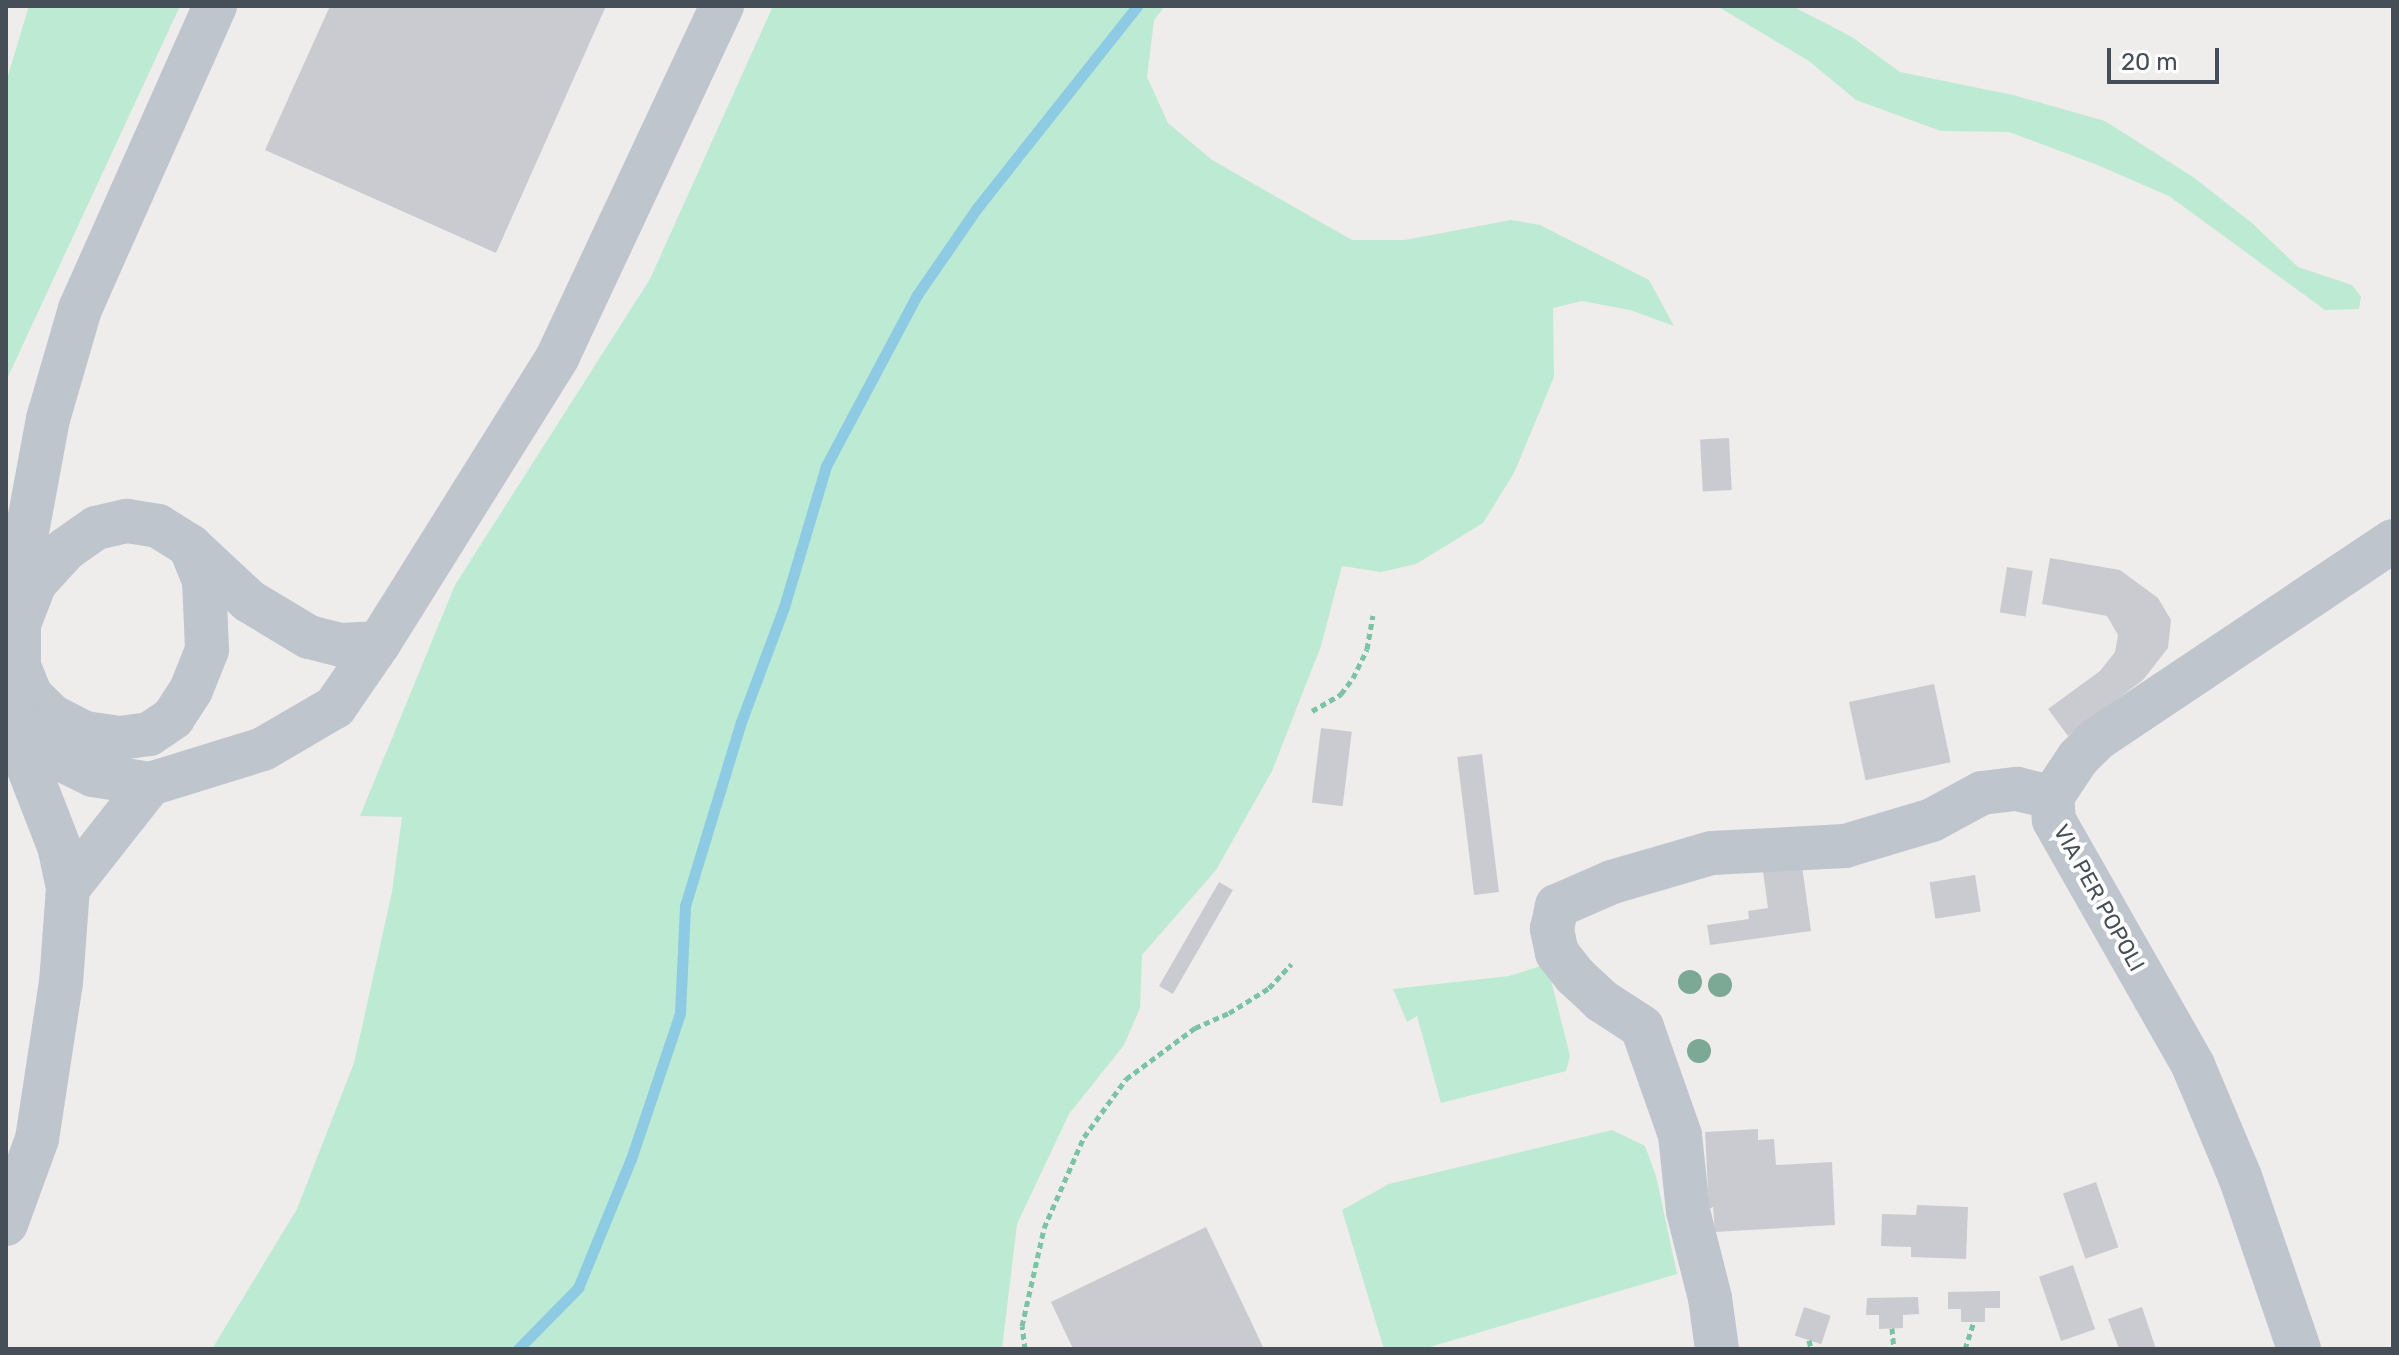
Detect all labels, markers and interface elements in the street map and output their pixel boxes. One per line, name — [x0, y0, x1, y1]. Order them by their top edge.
scale bar — [2111, 32, 2223, 82]
text: 20 m — [2121, 48, 2178, 76]
street label: VIA PER POPOLI — [2048, 820, 2150, 976]

